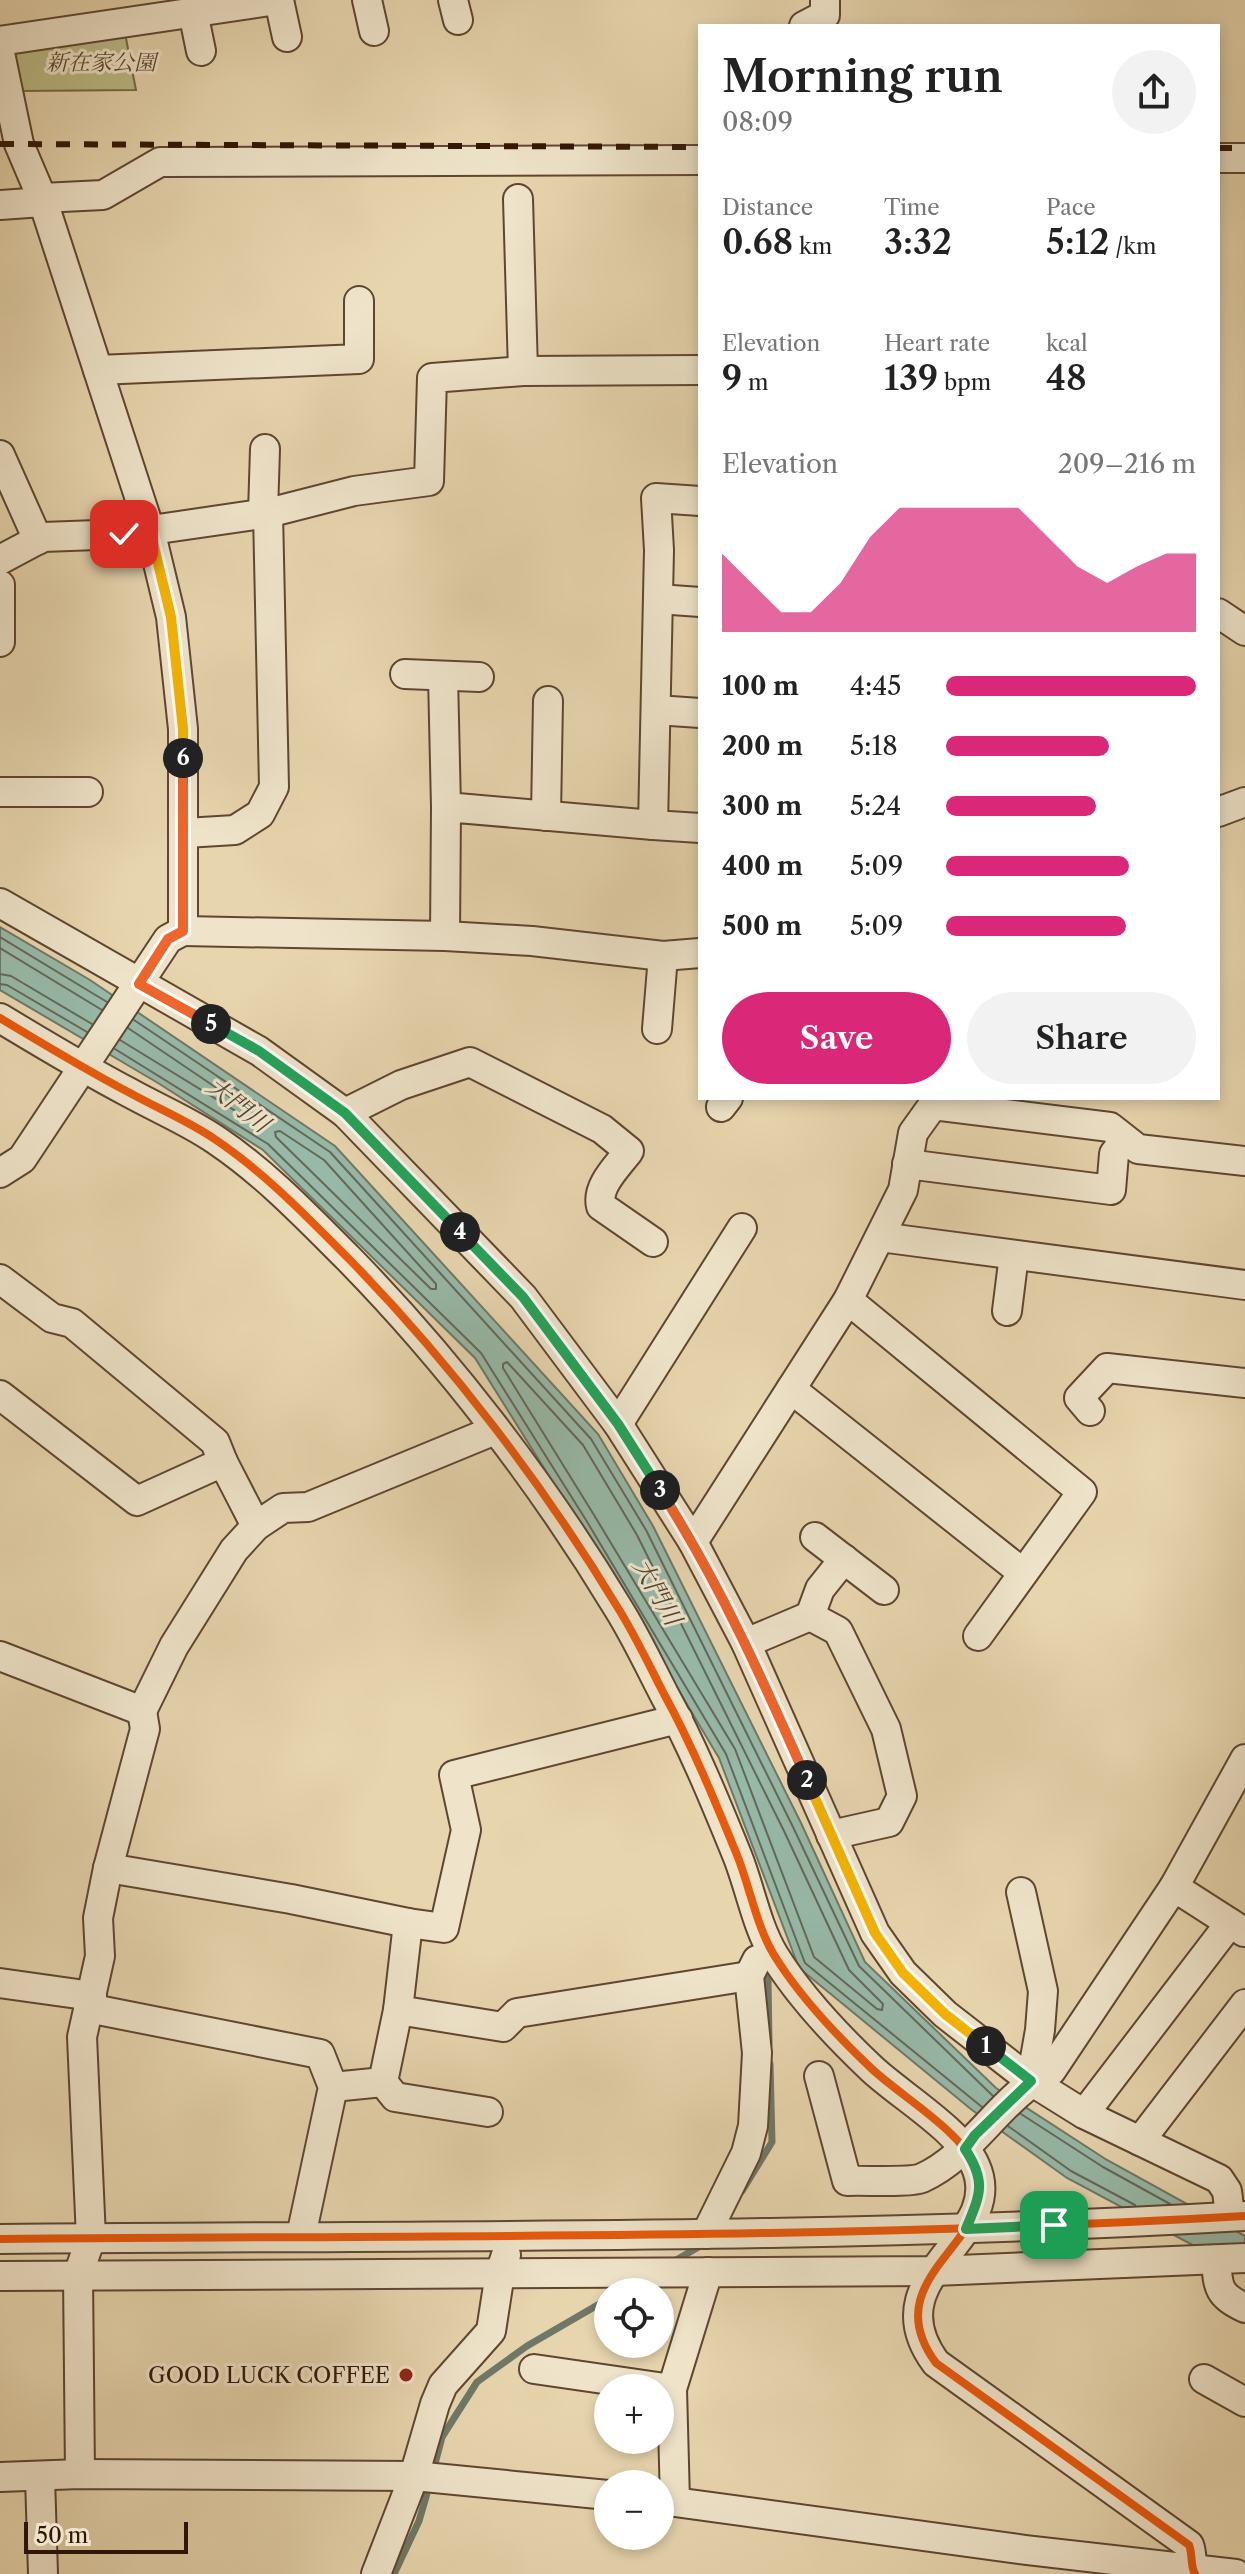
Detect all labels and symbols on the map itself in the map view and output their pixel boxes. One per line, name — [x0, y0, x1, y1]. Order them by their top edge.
park label: 新在家公園 — [46, 49, 159, 76]
pin — [90, 500, 158, 568]
pin: 6 — [163, 738, 203, 778]
pin: 5 — [191, 1004, 231, 1044]
water label: 大門川 — [201, 1071, 278, 1140]
pin: 4 — [440, 1212, 480, 1252]
pin: 3 — [640, 1470, 680, 1510]
water label: 大門川 — [627, 1553, 689, 1633]
pin: 2 — [787, 1760, 827, 1800]
pin: 1 — [966, 2026, 1006, 2066]
pin — [1020, 2191, 1088, 2259]
place label: GOOD LUCK COFFEE — [148, 2362, 390, 2389]
marker: GOOD LUCK COFFEE — [397, 2366, 415, 2384]
scale bar — [24, 2518, 188, 2554]

